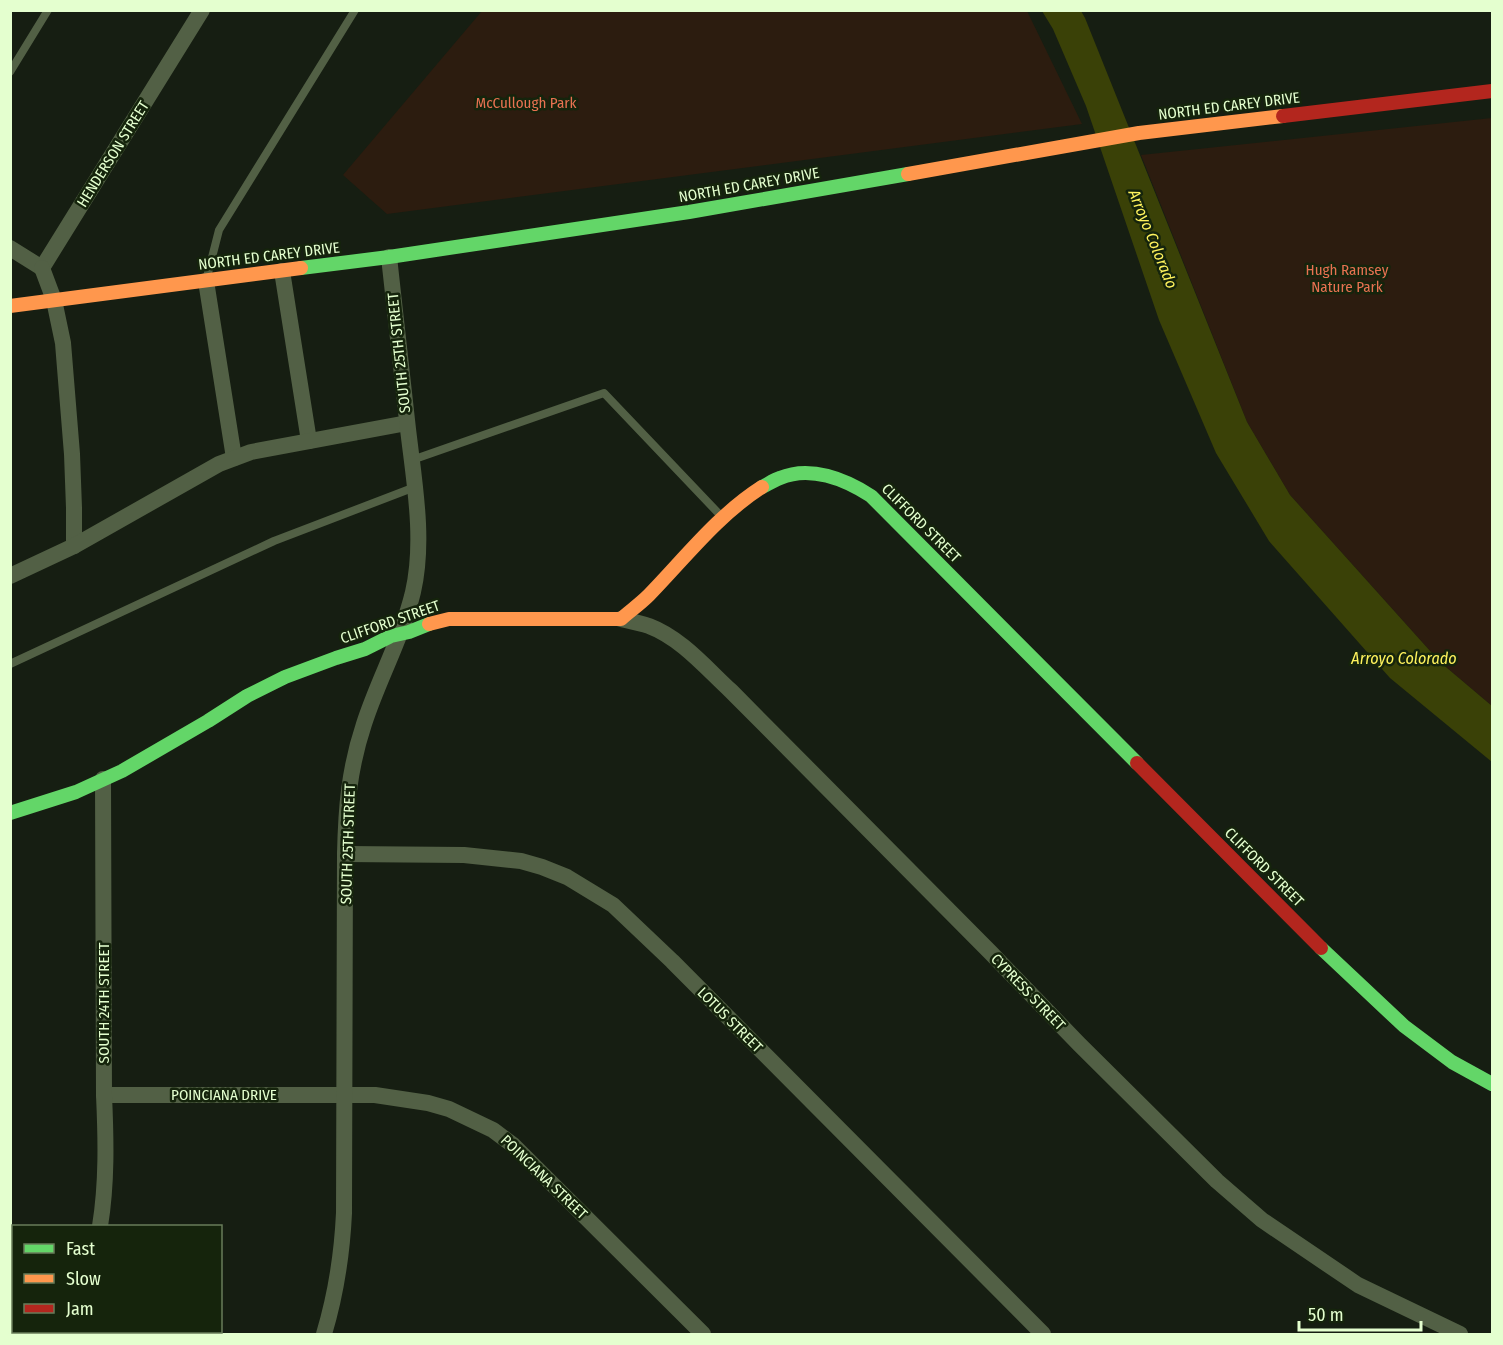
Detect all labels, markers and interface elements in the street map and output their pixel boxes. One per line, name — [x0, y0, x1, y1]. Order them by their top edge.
street label: NORTH ED CAREY DRIVE — [1157, 88, 1301, 124]
park label: McCullough Park — [476, 94, 577, 112]
street label: HENDERSON STREET — [73, 98, 153, 210]
street label: NORTH ED CAREY DRIVE — [677, 164, 821, 206]
water label: Arroyo Colorado — [1124, 186, 1182, 291]
street label: NORTH ED CAREY DRIVE — [197, 238, 341, 274]
park label: Hugh Ramsey Nature Park — [1306, 261, 1389, 296]
street label: SOUTH 25TH STREET — [384, 292, 414, 414]
street label: CLIFFORD STREET — [878, 480, 964, 566]
street label: CLIFFORD STREET — [338, 597, 442, 647]
water label: Arroyo Colorado — [1350, 649, 1457, 668]
street label: SOUTH 25TH STREET — [337, 783, 359, 905]
street label: CLIFFORD STREET — [1221, 824, 1307, 910]
street label: SOUTH 24TH STREET — [95, 943, 113, 1063]
street label: CYPRESS STREET — [987, 950, 1069, 1034]
street label: LOTUS STREET — [694, 984, 766, 1056]
street label: POINCIANA DRIVE — [171, 1086, 277, 1104]
street label: POINCIANA STREET — [497, 1131, 591, 1223]
legend — [12, 1225, 222, 1333]
text: Fast — [66, 1238, 95, 1260]
text: Slow — [66, 1268, 101, 1290]
scale bar — [1299, 1294, 1420, 1332]
text: Jam — [66, 1298, 94, 1320]
text: 50 m — [1308, 1304, 1344, 1326]

